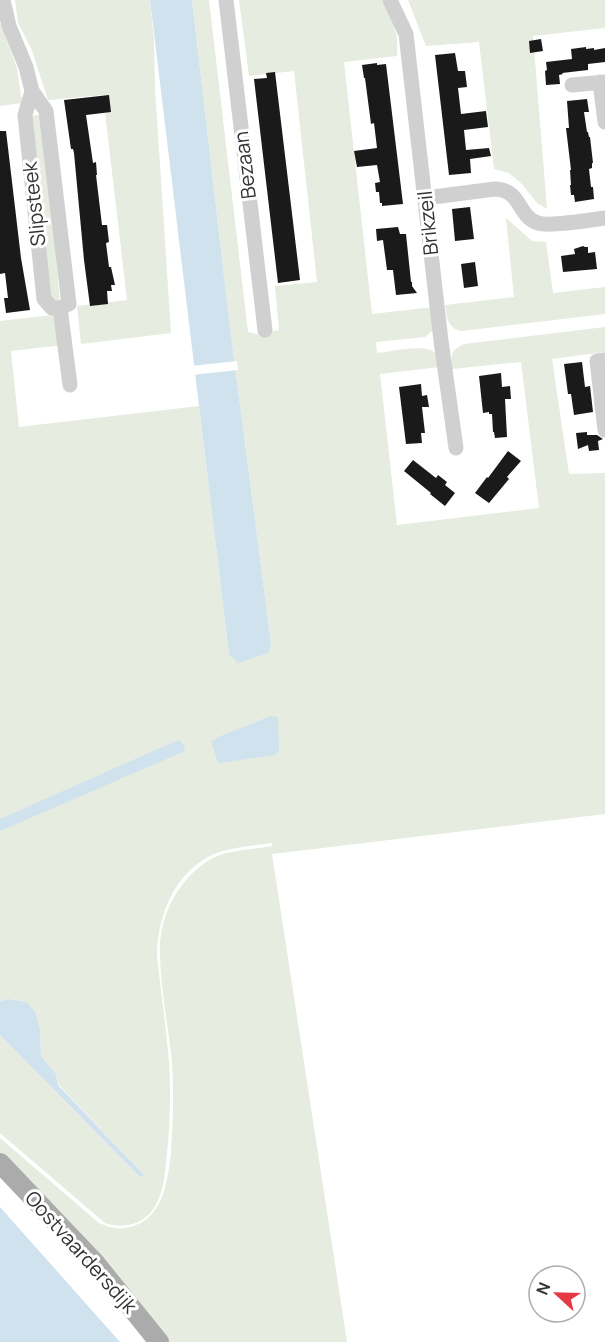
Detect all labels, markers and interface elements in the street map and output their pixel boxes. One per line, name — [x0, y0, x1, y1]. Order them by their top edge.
street label: Bezaan — [227, 130, 262, 200]
street label: Slipsteek — [16, 159, 51, 248]
street label: Brikzeil — [411, 189, 444, 257]
street label: Oostvaardersdijk — [19, 1185, 144, 1319]
north arrow — [527, 1264, 587, 1324]
text: N — [531, 1279, 555, 1298]

